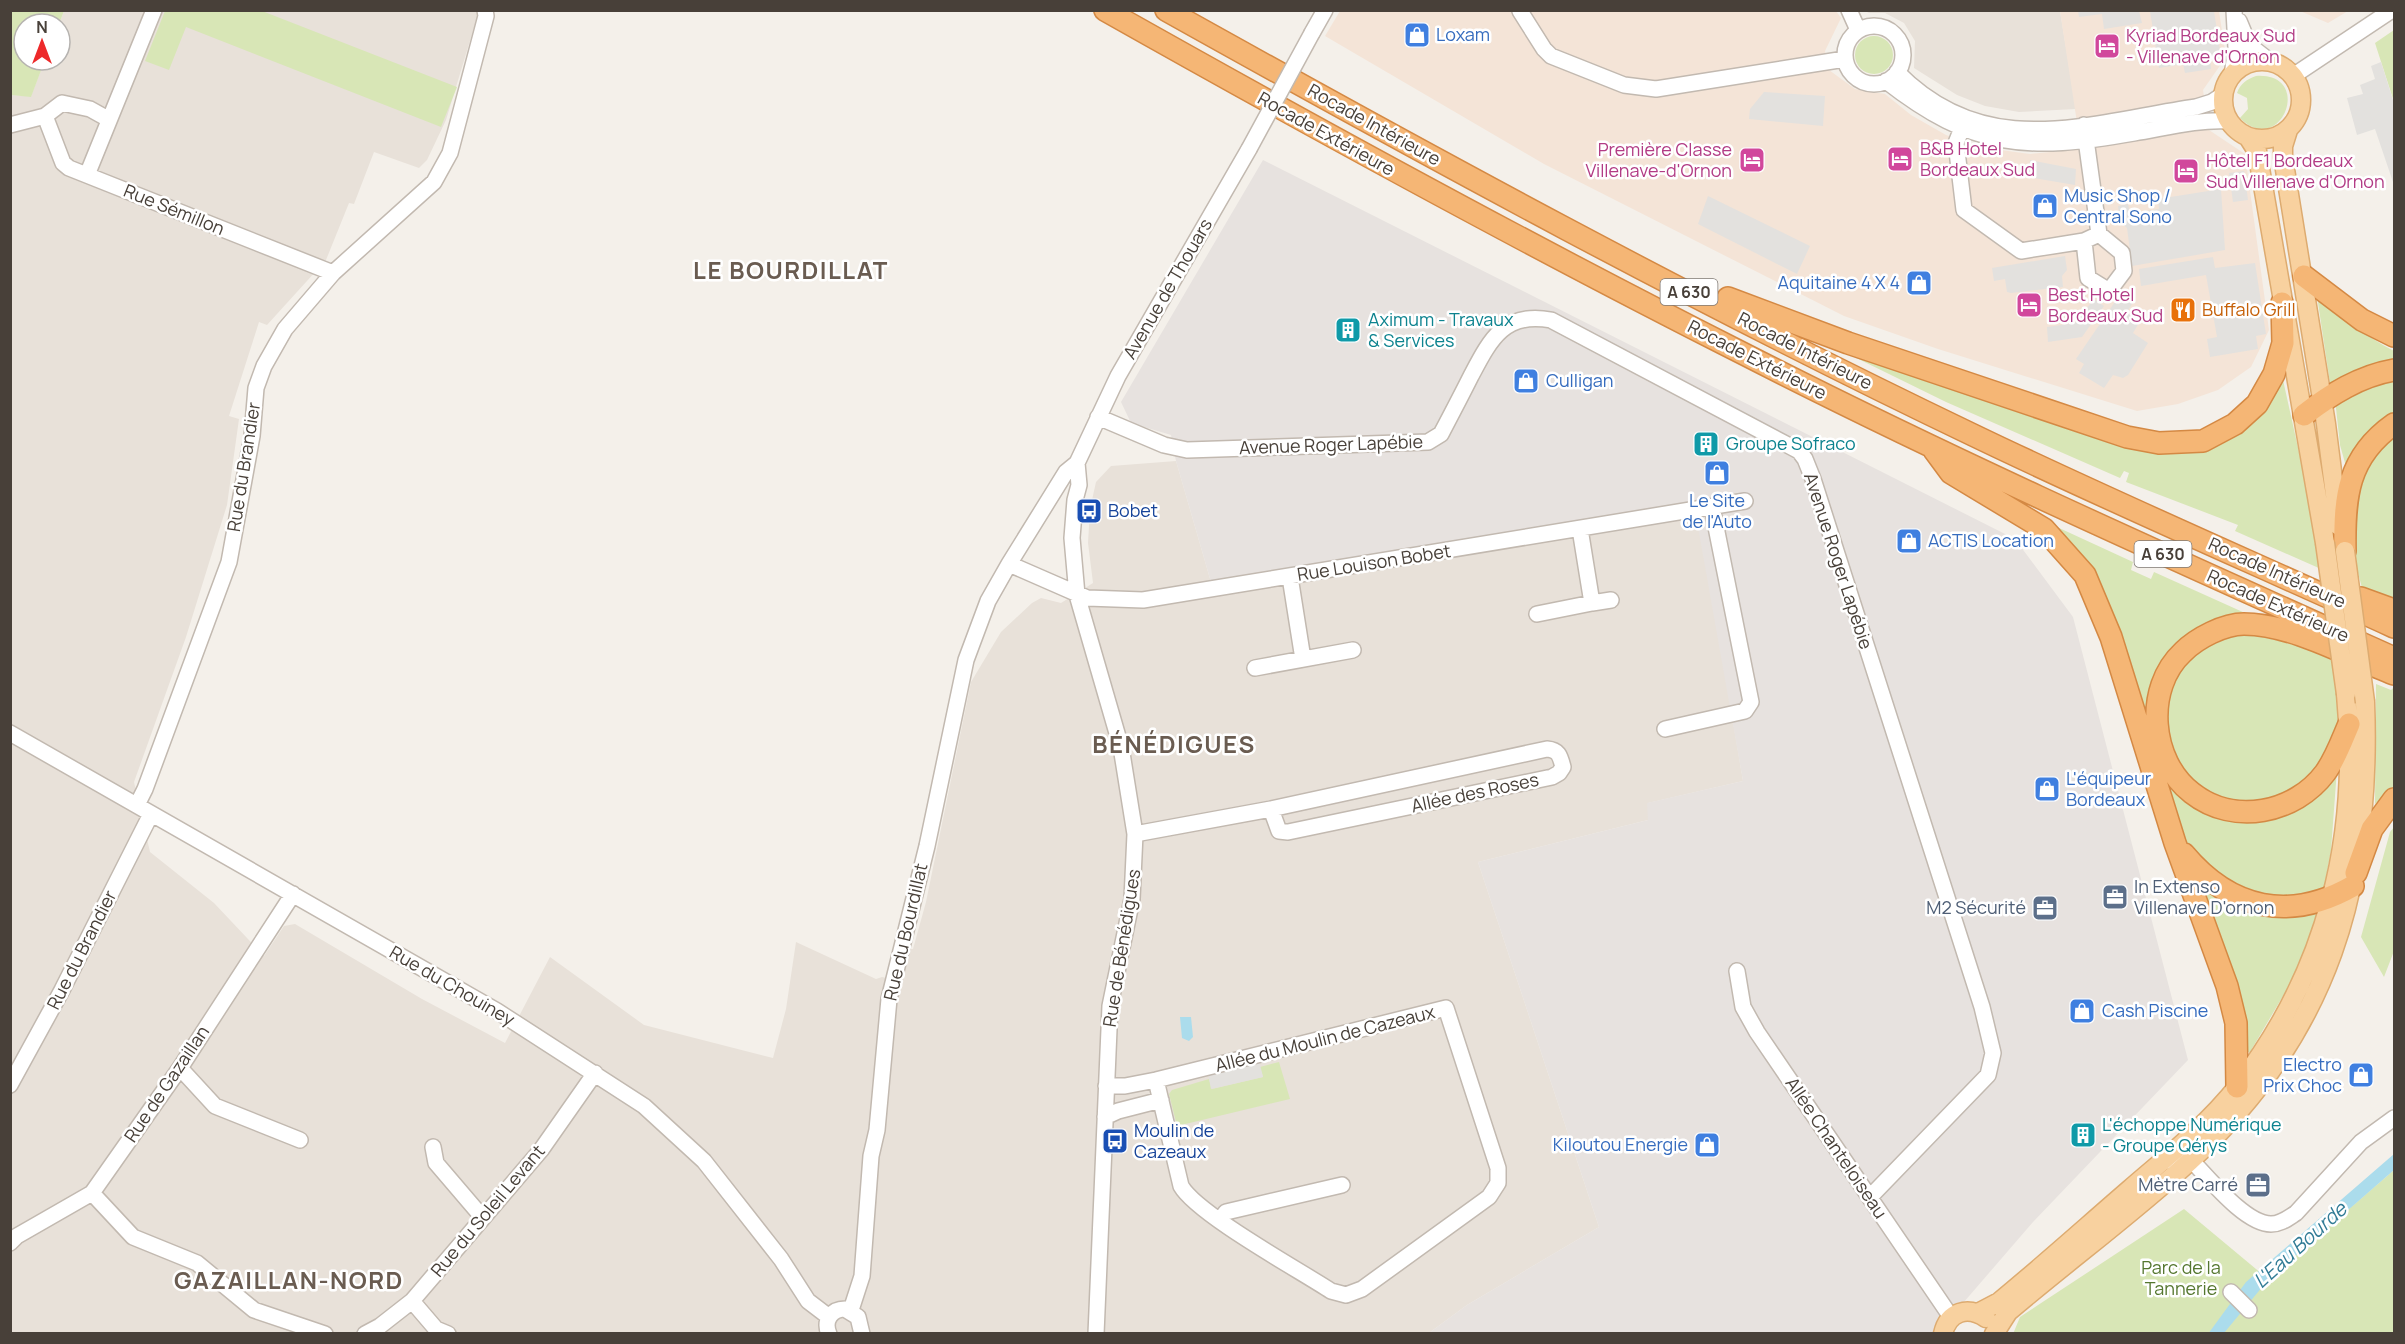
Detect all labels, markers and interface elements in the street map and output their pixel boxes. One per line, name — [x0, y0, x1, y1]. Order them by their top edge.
north arrow — [12, 12, 72, 72]
text: N — [36, 16, 48, 38]
shop icon: Loxam — [1402, 20, 1432, 50]
place label: Loxam — [1436, 22, 1490, 46]
place label: Kyriad Bordeaux Sud - Villenave d'Ornon — [2126, 23, 2296, 68]
hotel icon: Kyriad Bordeaux Sud - Villenave d'Ornon — [2092, 31, 2122, 61]
street label: Rocade Intérieure — [1304, 78, 1445, 171]
street label: Rocade Extérieure — [1254, 86, 1399, 181]
place label: B&B Hotel Bordeaux Sud — [1920, 136, 2035, 181]
place label: Première Classe Villenave-d'Ornon — [1585, 137, 1732, 182]
hotel icon: B&B Hotel Bordeaux Sud — [1885, 144, 1915, 174]
hotel icon: Première Classe Villenave-d'Ornon — [1737, 145, 1767, 175]
place label: Hôtel F1 Bordeaux Sud Villenave d'Ornon — [2206, 148, 2385, 193]
hotel icon: Hôtel F1 Bordeaux Sud Villenave d'Ornon — [2171, 156, 2201, 186]
street label: Rue Sémillon — [120, 178, 228, 240]
place label: Music Shop / Central Sono — [2064, 183, 2172, 228]
shop icon: Music Shop / Central Sono — [2030, 191, 2060, 221]
street label: Avenue de Thouars — [1117, 214, 1217, 363]
district label: LE BOURDILLAT — [693, 253, 889, 286]
shop icon: Aquitaine 4 X 4 — [1904, 268, 1934, 298]
place label: Aquitaine 4 X 4 — [1778, 270, 1900, 294]
road number: A 630 — [1660, 279, 1718, 305]
place label: Best Hotel Bordeaux Sud — [2048, 282, 2163, 327]
hotel icon: Best Hotel Bordeaux Sud — [2014, 290, 2044, 320]
restaurant icon: Buffalo Grill — [2168, 295, 2198, 325]
place label: Buffalo Grill — [2202, 297, 2296, 321]
street label: Rocade Intérieure — [1734, 306, 1877, 394]
place label: Aximum - Travaux & Services — [1368, 307, 1514, 352]
street label: Rocade Extérieure — [1684, 314, 1831, 405]
building icon: Aximum - Travaux & Services — [1333, 315, 1363, 345]
shop icon: Culligan — [1511, 366, 1541, 396]
place label: Culligan — [1546, 368, 1614, 392]
street label: Rue du Brandier — [221, 400, 265, 533]
street label: Avenue Roger Lapébie — [1238, 429, 1423, 459]
building icon: Groupe Sofraco — [1691, 429, 1721, 459]
place label: Groupe Sofraco — [1726, 431, 1856, 455]
shop icon: Le Site de l'Auto — [1702, 458, 1732, 488]
street label: Avenue Roger Lapébie — [1799, 469, 1879, 652]
place label: Le Site de l'Auto — [1682, 488, 1752, 533]
bus stop icon: Bobet — [1074, 496, 1104, 526]
place label: Bobet — [1108, 498, 1158, 522]
shop icon: ACTIS Location — [1894, 526, 1924, 556]
place label: ACTIS Location — [1928, 528, 2054, 552]
street label: Rocade Intérieure — [2205, 531, 2350, 613]
street label: Rue Louison Bobet — [1295, 538, 1452, 586]
road number: A 630 — [2134, 541, 2192, 567]
street label: Rocade Extérieure — [2204, 563, 2353, 647]
district label: BÉNÉDIGUES — [1092, 727, 1256, 760]
place label: L'équipeur Bordeaux — [2066, 766, 2152, 811]
street label: Allée des Roses — [1409, 767, 1541, 817]
shop icon: L'équipeur Bordeaux — [2032, 774, 2062, 804]
street label: Rue du Bourdillat — [878, 861, 932, 1003]
street label: Rue de Bénédigues — [1097, 867, 1145, 1029]
place label: In Extenso Villenave D'ornon — [2134, 874, 2274, 919]
office icon: In Extenso Villenave D'ornon — [2100, 882, 2130, 912]
street label: Rue du Brandier — [41, 885, 122, 1013]
office icon: M2 Sécurité — [2030, 893, 2060, 923]
place label: M2 Sécurité — [1926, 895, 2026, 919]
street label: Rue du Chouiney — [386, 940, 520, 1031]
shop icon: Cash Piscine — [2067, 996, 2097, 1026]
place label: Cash Piscine — [2102, 998, 2208, 1022]
street label: Allée du Moulin de Cazeaux — [1212, 999, 1438, 1077]
street label: Rue de Gazaillan — [118, 1020, 214, 1146]
place label: Electro Prix Choc — [2263, 1052, 2342, 1097]
shop icon: Electro Prix Choc — [2346, 1060, 2376, 1090]
street label: Allée Chanteloiseau — [1781, 1072, 1893, 1223]
place label: L'échoppe Numérique - Groupe Qérys — [2102, 1112, 2282, 1157]
place label: Moulin de Cazeaux — [1134, 1118, 1214, 1163]
building icon: L'échoppe Numérique - Groupe Qérys — [2068, 1120, 2098, 1150]
bus stop icon: Moulin de Cazeaux — [1100, 1126, 1130, 1156]
shop icon: Kiloutou Energie — [1692, 1130, 1722, 1160]
place label: Kiloutou Energie — [1553, 1132, 1688, 1156]
street label: Rue du Soleil Levant — [425, 1139, 550, 1281]
office icon: Mètre Carré — [2243, 1170, 2273, 1200]
place label: Mètre Carré — [2138, 1172, 2238, 1196]
water label: L'Eau Bourde — [2247, 1195, 2353, 1294]
park label: Parc de la Tannerie — [2141, 1255, 2221, 1300]
district label: GAZAILLAN-NORD — [174, 1263, 404, 1296]

